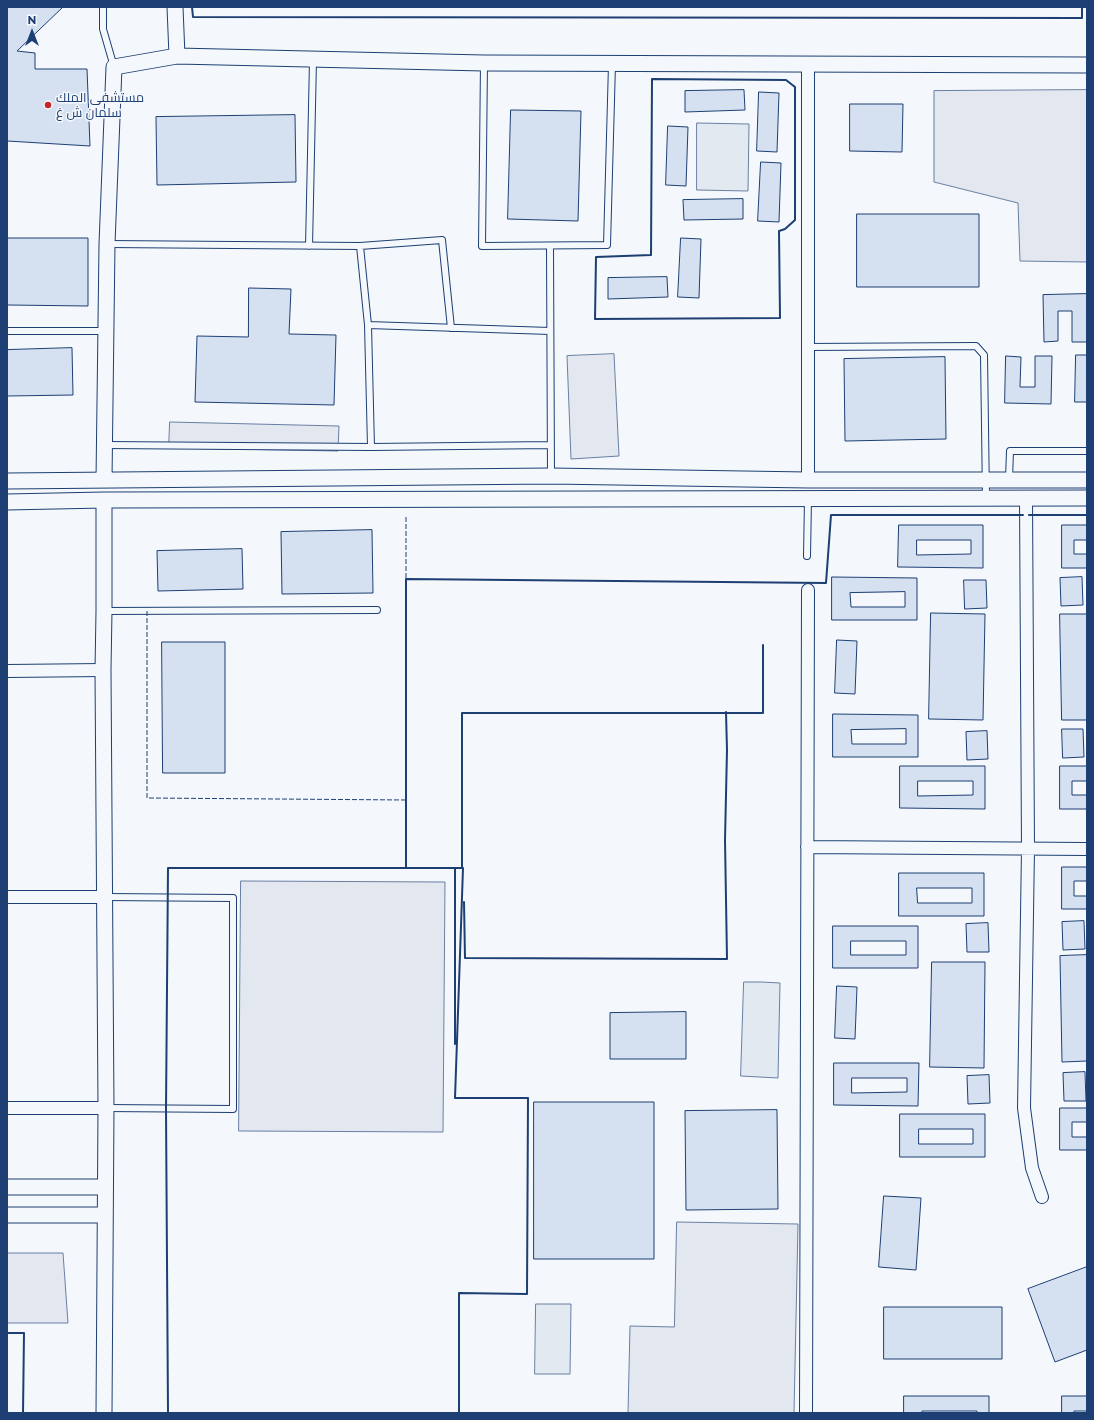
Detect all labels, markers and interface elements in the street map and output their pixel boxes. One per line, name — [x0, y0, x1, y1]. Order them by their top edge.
north arrow — [12, 12, 52, 52]
text: N — [28, 13, 36, 27]
place label: مستشفى الملك سلمان ش غ — [56, 90, 144, 121]
marker: مستشفى الملك سلمان ش غ — [43, 100, 53, 110]

